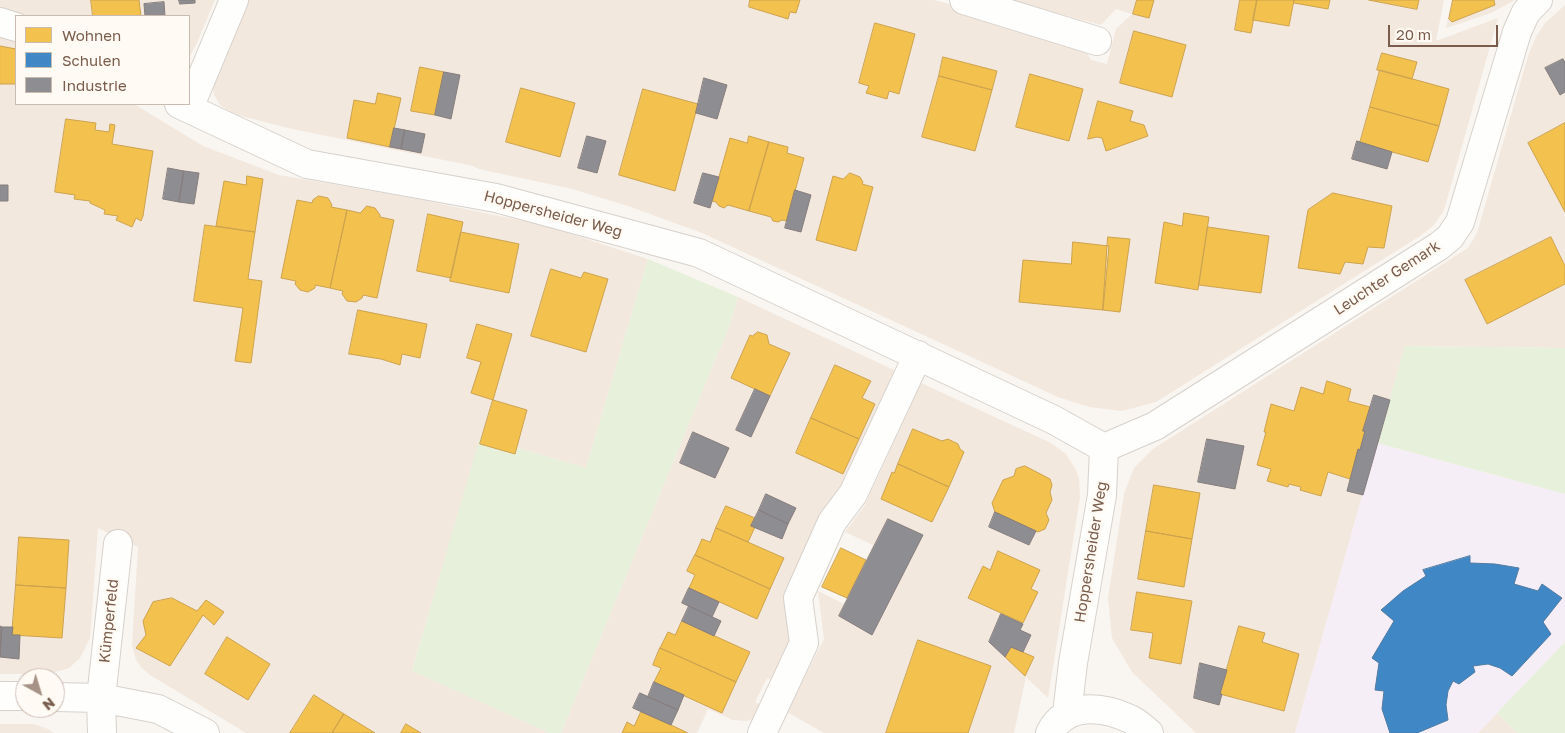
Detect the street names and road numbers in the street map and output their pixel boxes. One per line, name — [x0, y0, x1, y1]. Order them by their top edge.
street label: Hoppersheider Weg — [482, 187, 624, 241]
street label: Leuchter Gemark — [1330, 237, 1444, 319]
street label: Hoppersheider Weg — [1071, 480, 1111, 624]
street label: Kümperfeld — [96, 578, 122, 664]

